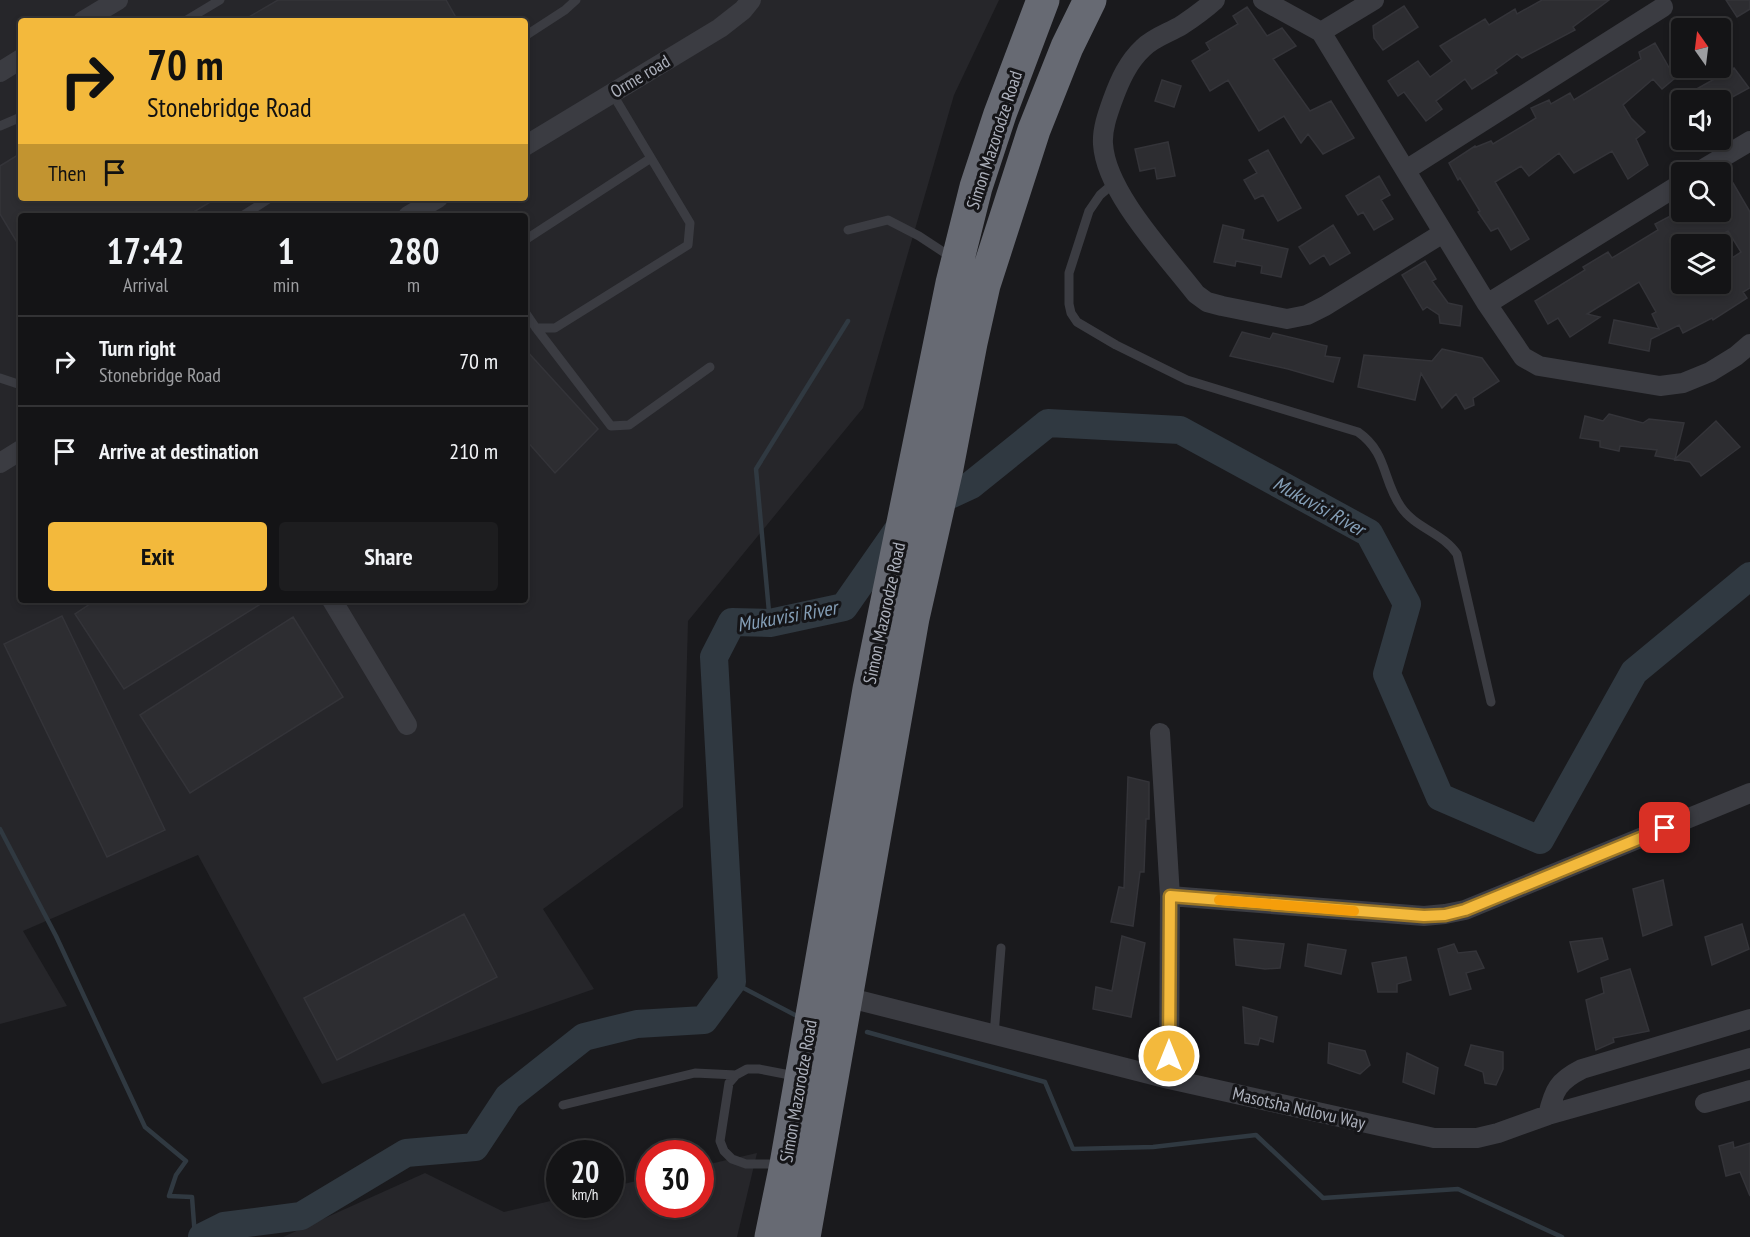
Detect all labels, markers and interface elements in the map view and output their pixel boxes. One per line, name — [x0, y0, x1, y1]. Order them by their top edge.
north arrow — [1671, 18, 1731, 78]
map controls — [1671, 18, 1731, 294]
text: 70 m — [147, 37, 224, 92]
icon: right — [48, 42, 126, 120]
street label: Orme road — [606, 49, 674, 103]
street label: Simon Mazorodze Road — [961, 68, 1027, 212]
text: Stonebridge Road — [147, 90, 312, 124]
button: sound — [1671, 90, 1731, 150]
icon: arrive — [98, 156, 131, 189]
text: Then — [48, 159, 86, 187]
button: search — [1671, 162, 1731, 222]
text: 17:42 — [107, 227, 184, 274]
text: 1 — [277, 227, 295, 274]
text: 280 — [388, 227, 439, 274]
button: layers — [1671, 234, 1731, 294]
text: Arrival — [123, 272, 168, 298]
text: min — [273, 272, 299, 298]
text: m — [407, 272, 420, 298]
text: Turn right — [99, 334, 176, 362]
icon: right — [48, 345, 81, 378]
text: 70 m — [459, 347, 498, 375]
text: Stonebridge Road — [99, 362, 221, 388]
icon: arrive — [48, 435, 81, 468]
text: Arrive at destination — [99, 437, 259, 465]
text: 210 m — [449, 437, 498, 465]
water label: Mukuvisi River — [1269, 470, 1372, 543]
button: Exit — [48, 522, 267, 591]
button: Share — [279, 522, 498, 591]
street label: Simon Mazorodze Road — [858, 540, 910, 686]
water label: Mukuvisi River — [735, 594, 841, 638]
pin — [1639, 802, 1690, 853]
icon: arrive — [1648, 811, 1681, 844]
street label: Simon Mazorodze Road — [774, 1018, 822, 1164]
position arrow — [1137, 1024, 1201, 1088]
street label: Masotsha Ndlovu Way — [1230, 1082, 1368, 1135]
speed limit sign: 30 — [636, 1140, 714, 1218]
text: 20 — [571, 1152, 599, 1191]
text: km/h — [572, 1185, 598, 1204]

